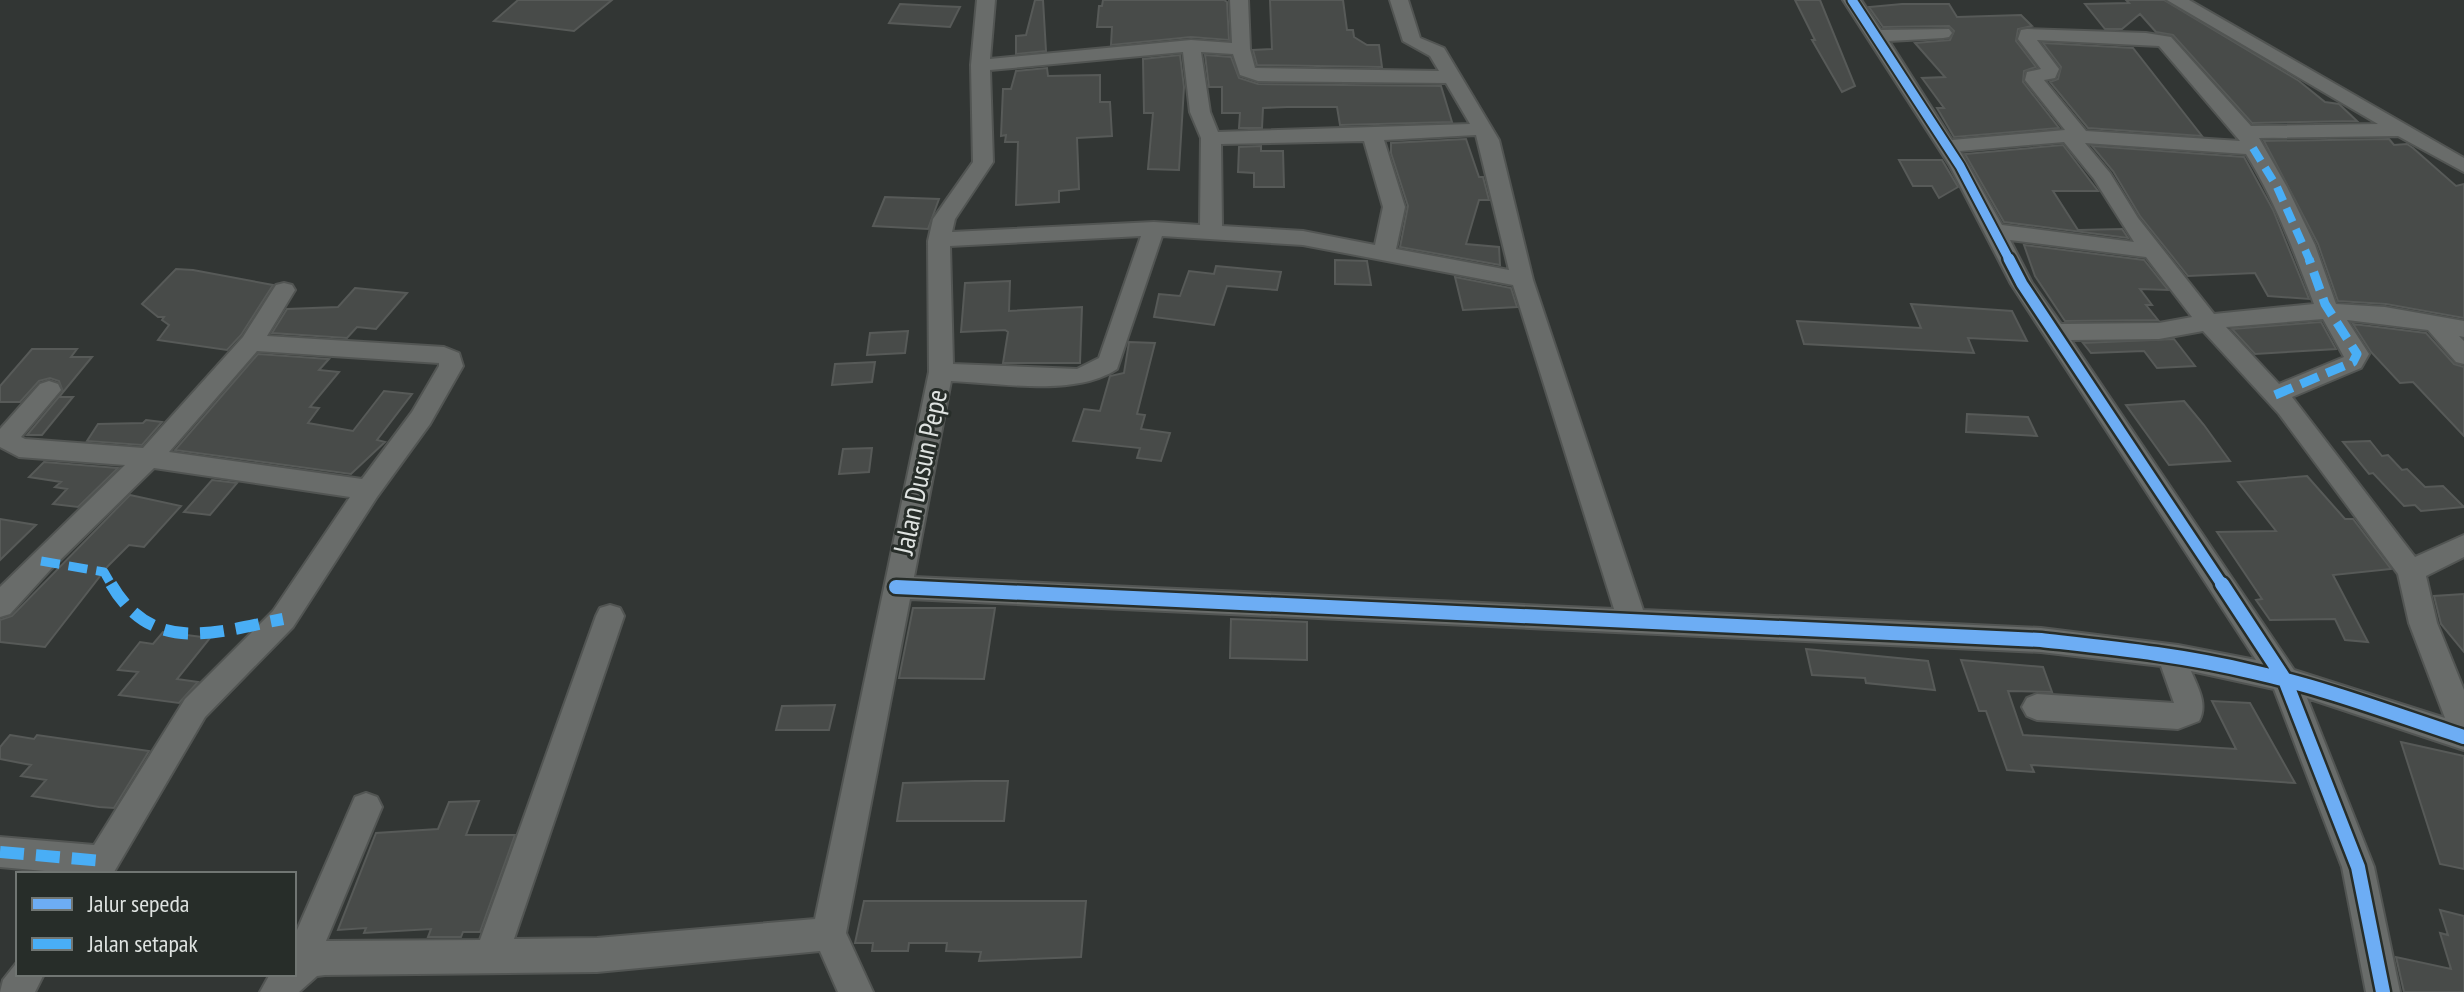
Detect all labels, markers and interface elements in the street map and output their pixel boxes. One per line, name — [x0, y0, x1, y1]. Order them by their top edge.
street label: Jalan Dusun Pepe — [884, 386, 955, 559]
legend — [16, 872, 296, 976]
text: Jalur sepeda — [87, 888, 189, 919]
text: Jalan setapak — [87, 928, 198, 959]

